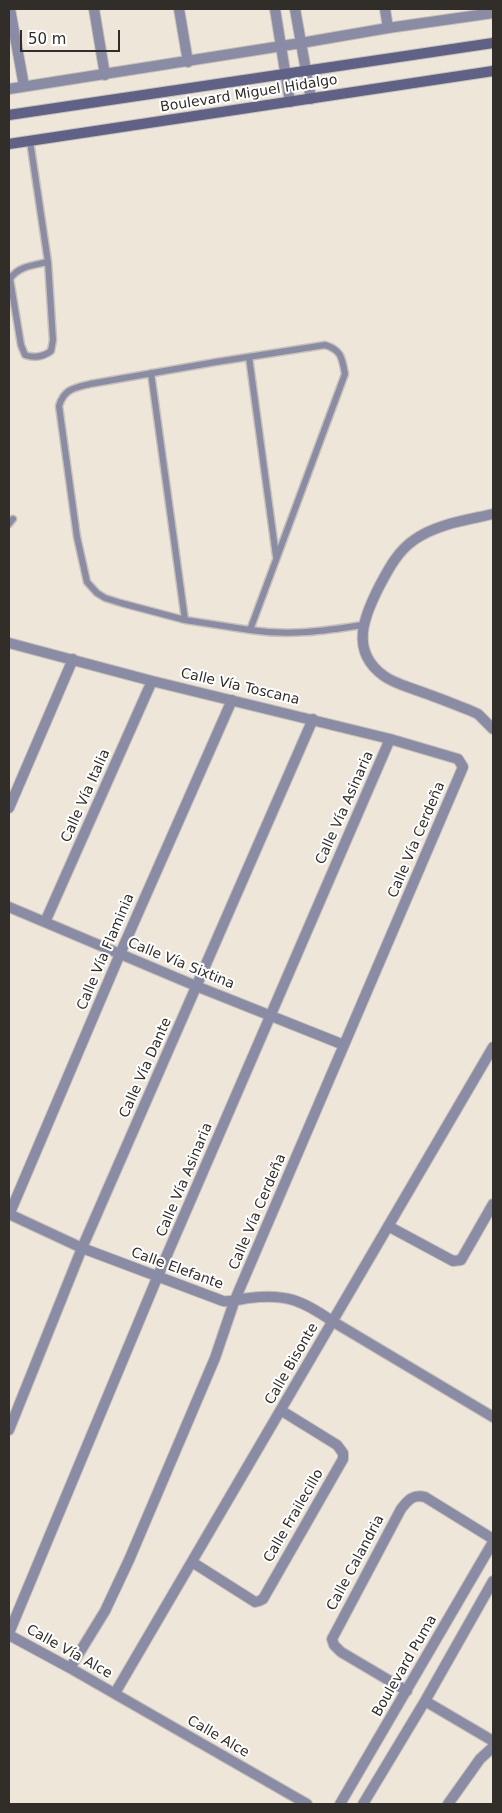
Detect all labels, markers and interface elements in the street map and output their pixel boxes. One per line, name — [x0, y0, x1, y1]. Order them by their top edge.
scale bar — [22, 20, 122, 52]
text: 50 m — [28, 30, 66, 48]
street label: Boulevard Miguel Hidalgo — [159, 72, 339, 116]
street label: Calle Vía Toscana — [179, 665, 301, 709]
street label: Calle Vía Italia — [58, 747, 114, 845]
street label: Calle Vía Asinaria — [312, 749, 378, 867]
street label: Calle Vía Cerdeña — [385, 779, 449, 901]
street label: Calle Vía Flaminia — [74, 891, 138, 1013]
street label: Calle Vía Sixtina — [125, 935, 237, 993]
street label: Calle Vía Dante — [116, 1015, 176, 1121]
street label: Calle Vía Asinaria — [153, 1121, 217, 1239]
street label: Calle Vía Cerdeña — [226, 1151, 290, 1273]
street label: Calle Elefante — [129, 1245, 225, 1293]
street label: Calle Bisonte — [262, 1320, 322, 1408]
street label: Calle Frailecillo — [261, 1466, 327, 1566]
street label: Calle Calandria — [324, 1512, 388, 1614]
street label: Boulevard Puma — [369, 1612, 441, 1720]
street label: Calle Vía Alce — [23, 1622, 115, 1682]
street label: Calle Alce — [184, 1712, 252, 1762]

